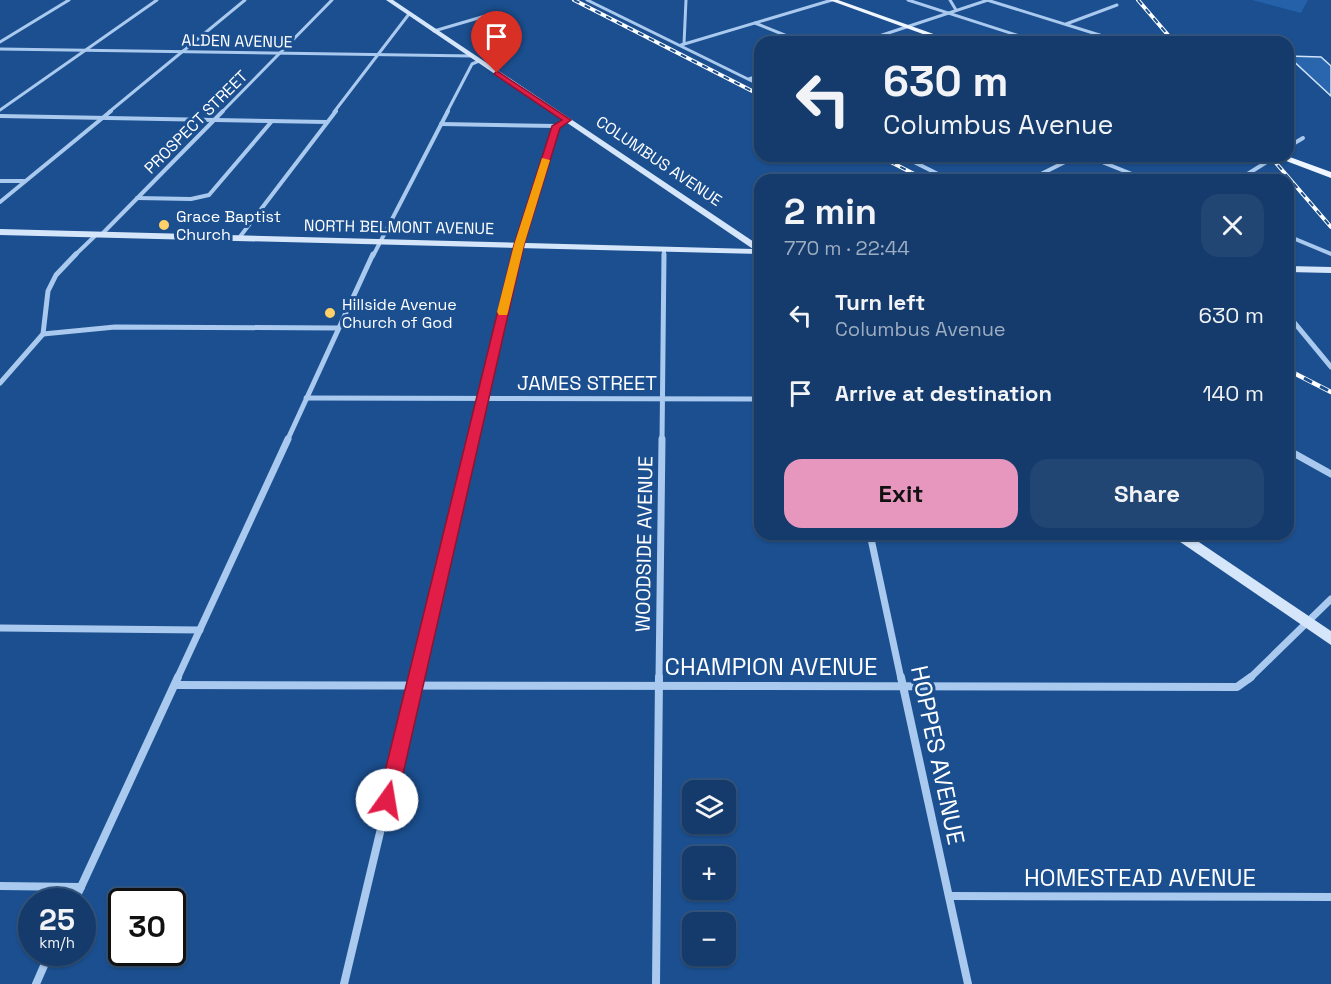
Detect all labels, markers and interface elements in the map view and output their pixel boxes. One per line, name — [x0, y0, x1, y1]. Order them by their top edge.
pin — [471, 11, 522, 73]
icon: arrive — [480, 20, 513, 53]
street label: ALDEN AVENUE — [181, 30, 293, 52]
text: 630 m — [883, 55, 1008, 108]
icon: left — [784, 60, 862, 138]
street label: PROSPECT STREET — [140, 66, 252, 178]
text: Columbus Avenue — [883, 107, 1113, 142]
street label: COLUMBUS AVENUE — [592, 111, 726, 211]
text: 2 min — [784, 189, 877, 235]
button: close — [1201, 194, 1264, 257]
place label: Grace Baptist Church — [176, 206, 281, 245]
street label: NORTH BELMONT AVENUE — [304, 215, 494, 239]
marker: Grace Baptist Church — [157, 218, 171, 232]
text: 770 m · 22:44 — [784, 235, 910, 261]
text: Turn left — [835, 288, 925, 316]
place label: Hillside Avenue Church of God — [342, 294, 457, 333]
icon: left — [784, 299, 817, 332]
text: 630 m — [1199, 301, 1264, 329]
marker: Hillside Avenue Church of God — [323, 306, 337, 320]
text: Columbus Avenue — [835, 316, 1006, 342]
street label: JAMES STREET — [517, 370, 657, 396]
icon: arrive — [784, 377, 817, 410]
text: Arrive at destination — [835, 379, 1052, 407]
text: 140 m — [1202, 379, 1264, 407]
street label: WOODSIDE AVENUE — [629, 456, 659, 632]
button: Exit — [784, 459, 1018, 528]
button: Share — [1030, 459, 1264, 528]
street label: CHAMPION AVENUE — [665, 651, 877, 682]
street label: HOPPES AVENUE — [904, 663, 972, 847]
position arrow — [355, 768, 419, 832]
map controls — [682, 780, 736, 966]
button: layers — [682, 780, 736, 834]
button: + — [682, 846, 736, 900]
street label: HOMESTEAD AVENUE — [1024, 862, 1256, 893]
speed limit sign: 30 — [108, 888, 186, 966]
text: 25 — [39, 900, 75, 939]
button: − — [682, 912, 736, 966]
text: km/h — [39, 933, 75, 952]

